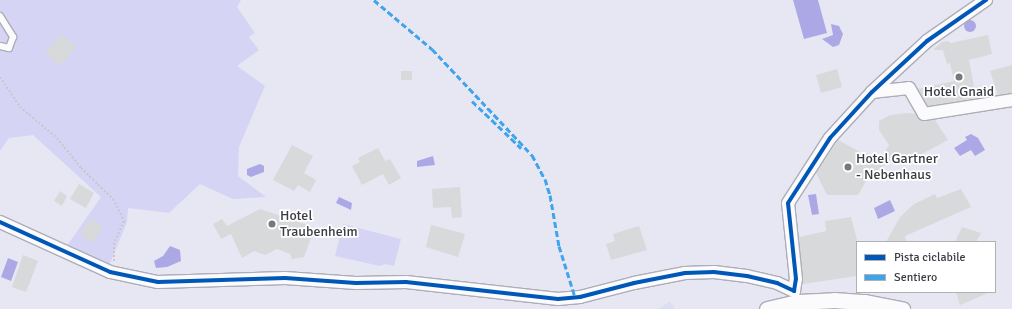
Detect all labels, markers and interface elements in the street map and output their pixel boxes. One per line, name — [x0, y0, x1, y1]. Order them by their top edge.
marker: Hotel Gnaid — [954, 72, 964, 82]
place label: Hotel Gnaid — [924, 84, 994, 100]
place label: Hotel Gartner - Nebenhaus — [856, 151, 938, 184]
marker: Hotel Gartner - Nebenhaus — [843, 162, 853, 172]
place label: Hotel Traubenheim — [280, 208, 358, 240]
marker: Hotel Traubenheim — [267, 219, 277, 229]
legend — [856, 241, 996, 293]
text: Pista ciclabile — [894, 250, 966, 265]
text: Sentiero — [894, 270, 937, 285]

